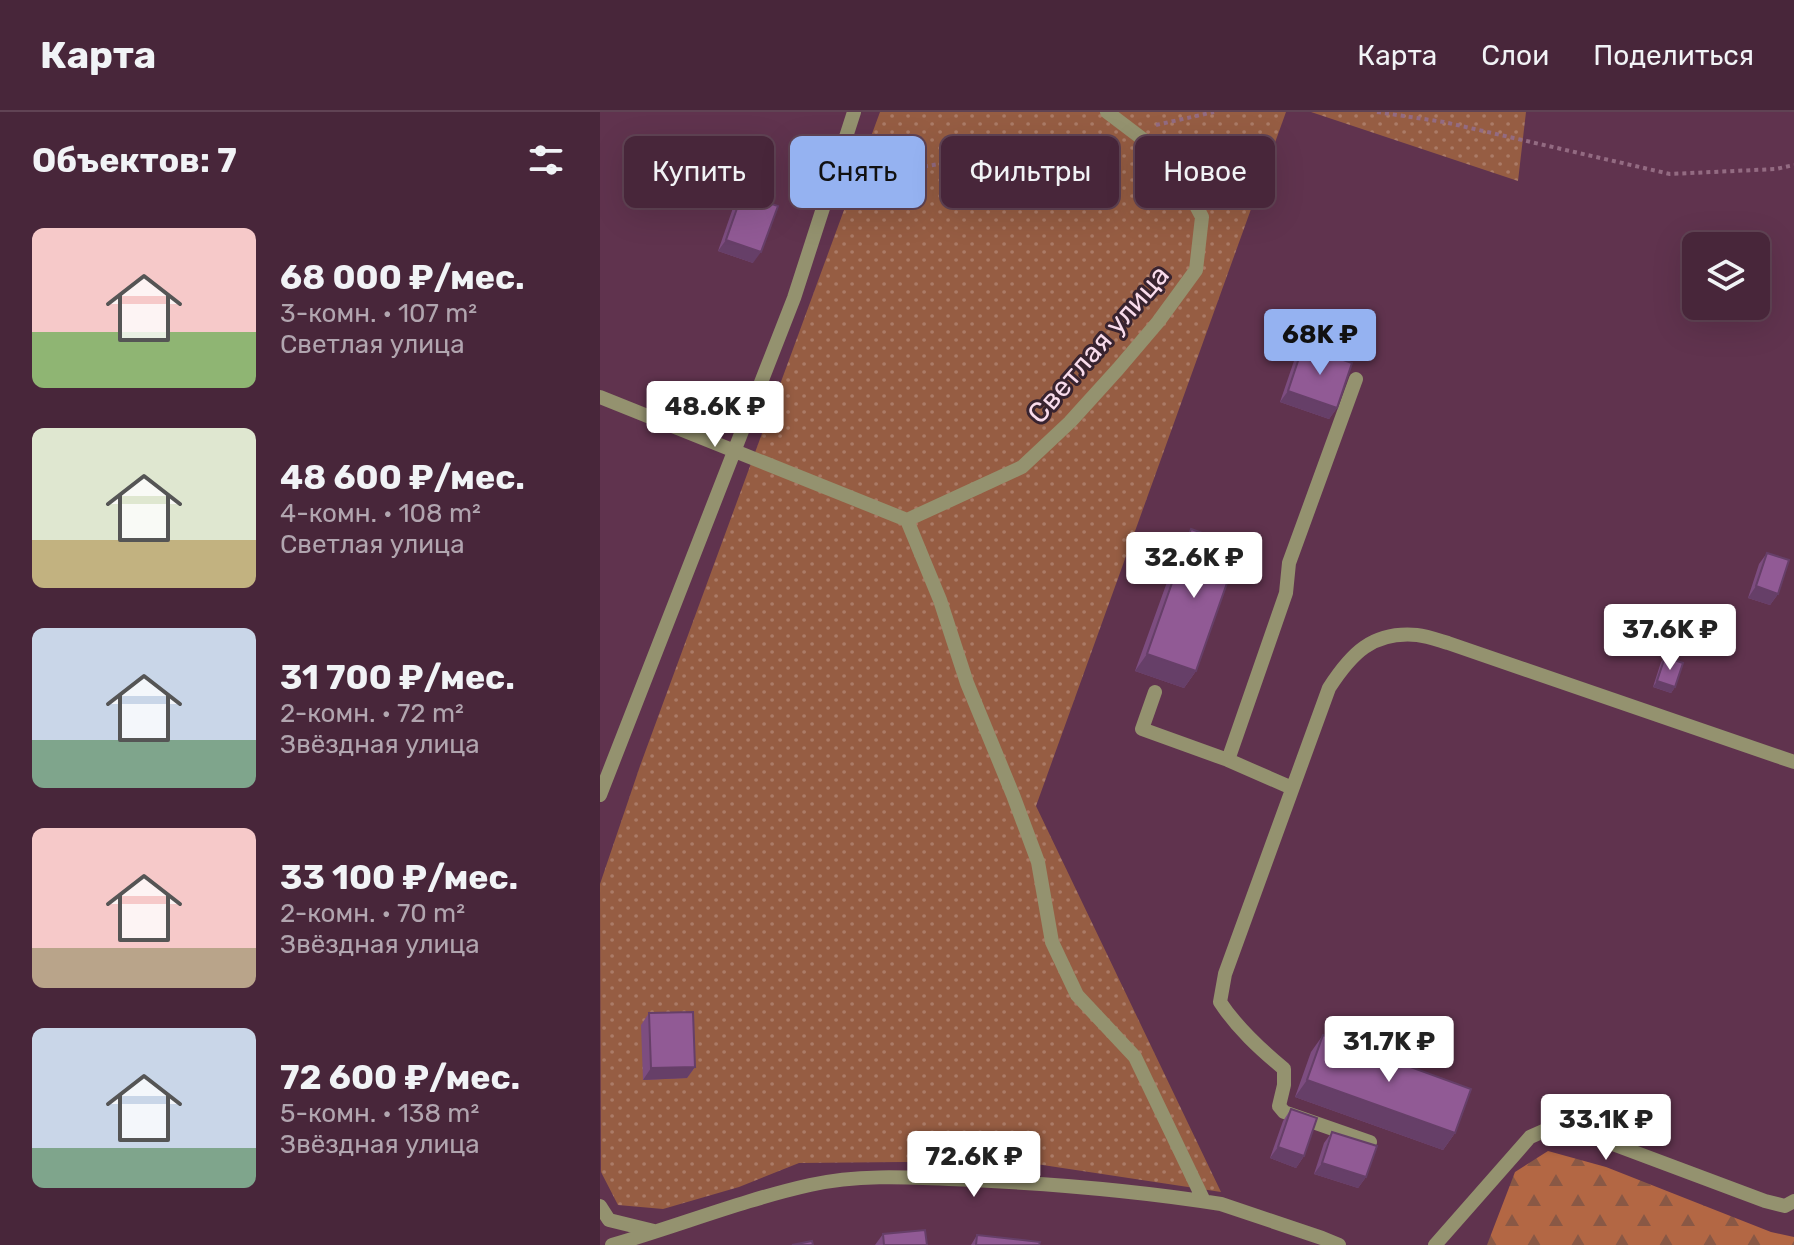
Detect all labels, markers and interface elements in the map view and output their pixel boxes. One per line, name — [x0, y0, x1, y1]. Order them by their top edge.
text: Карта — [40, 32, 156, 78]
text: Карта — [1357, 39, 1437, 72]
text: Слои — [1481, 39, 1549, 72]
text: Поделиться — [1593, 39, 1754, 72]
chip: Купить — [624, 136, 774, 208]
chip: Снять — [790, 136, 925, 208]
chip: Фильтры — [941, 136, 1119, 208]
chip: Новое — [1135, 136, 1275, 208]
icon: filters — [524, 138, 568, 182]
text: Объектов: 7 — [32, 140, 237, 181]
map controls — [1682, 232, 1770, 320]
button: layers — [1682, 232, 1770, 320]
text: 68 000 ₽/мес. — [280, 257, 525, 298]
street label: Светлая улица — [1021, 259, 1176, 430]
icon: home — [96, 260, 192, 356]
text: 3-комн. · 107 m² — [280, 298, 477, 329]
pin: 68K ₽ — [1264, 309, 1376, 377]
text: 68K ₽ — [1282, 319, 1358, 350]
text: Светлая улица — [280, 329, 465, 360]
pin: 48.6K ₽ — [641, 381, 789, 449]
text: 48.6K ₽ — [665, 391, 765, 422]
text: 48 600 ₽/мес. — [280, 457, 525, 498]
icon: home — [96, 460, 192, 556]
text: 4-комн. · 108 m² — [280, 498, 481, 529]
text: Светлая улица — [280, 529, 465, 560]
pin: 32.6K ₽ — [1120, 532, 1268, 600]
text: 32.6K ₽ — [1144, 542, 1244, 573]
pin: 37.6K ₽ — [1596, 604, 1744, 672]
text: 37.6K ₽ — [1622, 614, 1718, 645]
text: 31 700 ₽/мес. — [280, 657, 515, 698]
icon: home — [96, 660, 192, 756]
text: 2-комн. · 72 m² — [280, 698, 464, 729]
text: Звёздная улица — [280, 729, 480, 760]
text: 33 100 ₽/мес. — [280, 857, 518, 898]
icon: home — [96, 860, 192, 956]
text: 2-комн. · 70 m² — [280, 898, 465, 929]
text: Звёздная улица — [280, 929, 480, 960]
pin: 31.7K ₽ — [1315, 1016, 1463, 1084]
text: 31.7K ₽ — [1343, 1026, 1435, 1057]
text: 72 600 ₽/мес. — [280, 1057, 520, 1098]
icon: home — [96, 1060, 192, 1156]
pin: 33.1K ₽ — [1532, 1094, 1680, 1162]
text: 5-комн. · 138 m² — [280, 1098, 479, 1129]
text: 33.1K ₽ — [1559, 1104, 1653, 1135]
text: Звёздная улица — [280, 1129, 480, 1160]
pin: 72.6K ₽ — [900, 1131, 1048, 1199]
text: 72.6K ₽ — [925, 1141, 1023, 1172]

